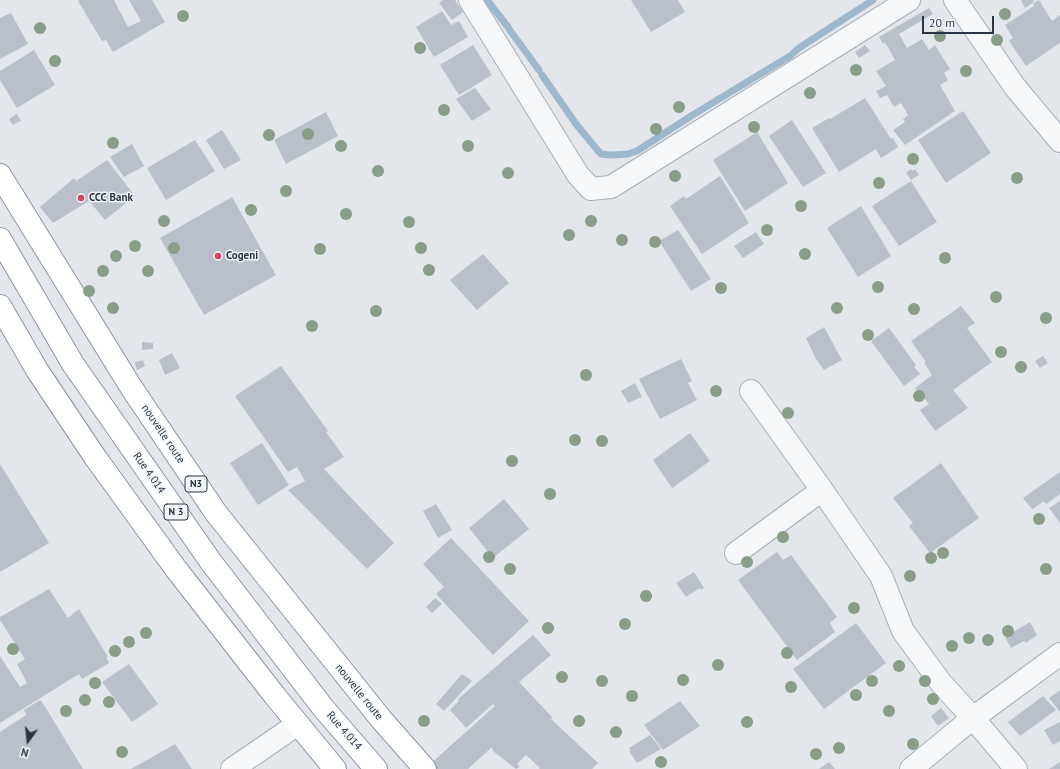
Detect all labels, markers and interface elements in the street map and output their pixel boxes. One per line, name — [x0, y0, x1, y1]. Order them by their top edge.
scale bar — [924, 8, 996, 34]
text: 20 m — [929, 15, 955, 30]
place label: CCC Bank — [89, 191, 133, 205]
marker: CCC Bank — [76, 193, 86, 203]
place label: Cogeni — [226, 249, 258, 263]
marker: Cogeni — [213, 251, 223, 261]
street label: nouvelle route — [138, 402, 188, 466]
street label: Rue 4.014 — [130, 450, 168, 496]
road number: N3 — [185, 476, 207, 492]
road number: N 3 — [164, 504, 188, 520]
street label: nouvelle route — [332, 661, 386, 723]
street label: Rue 4.014 — [324, 709, 364, 753]
north arrow — [8, 721, 48, 761]
text: N — [20, 745, 30, 760]

